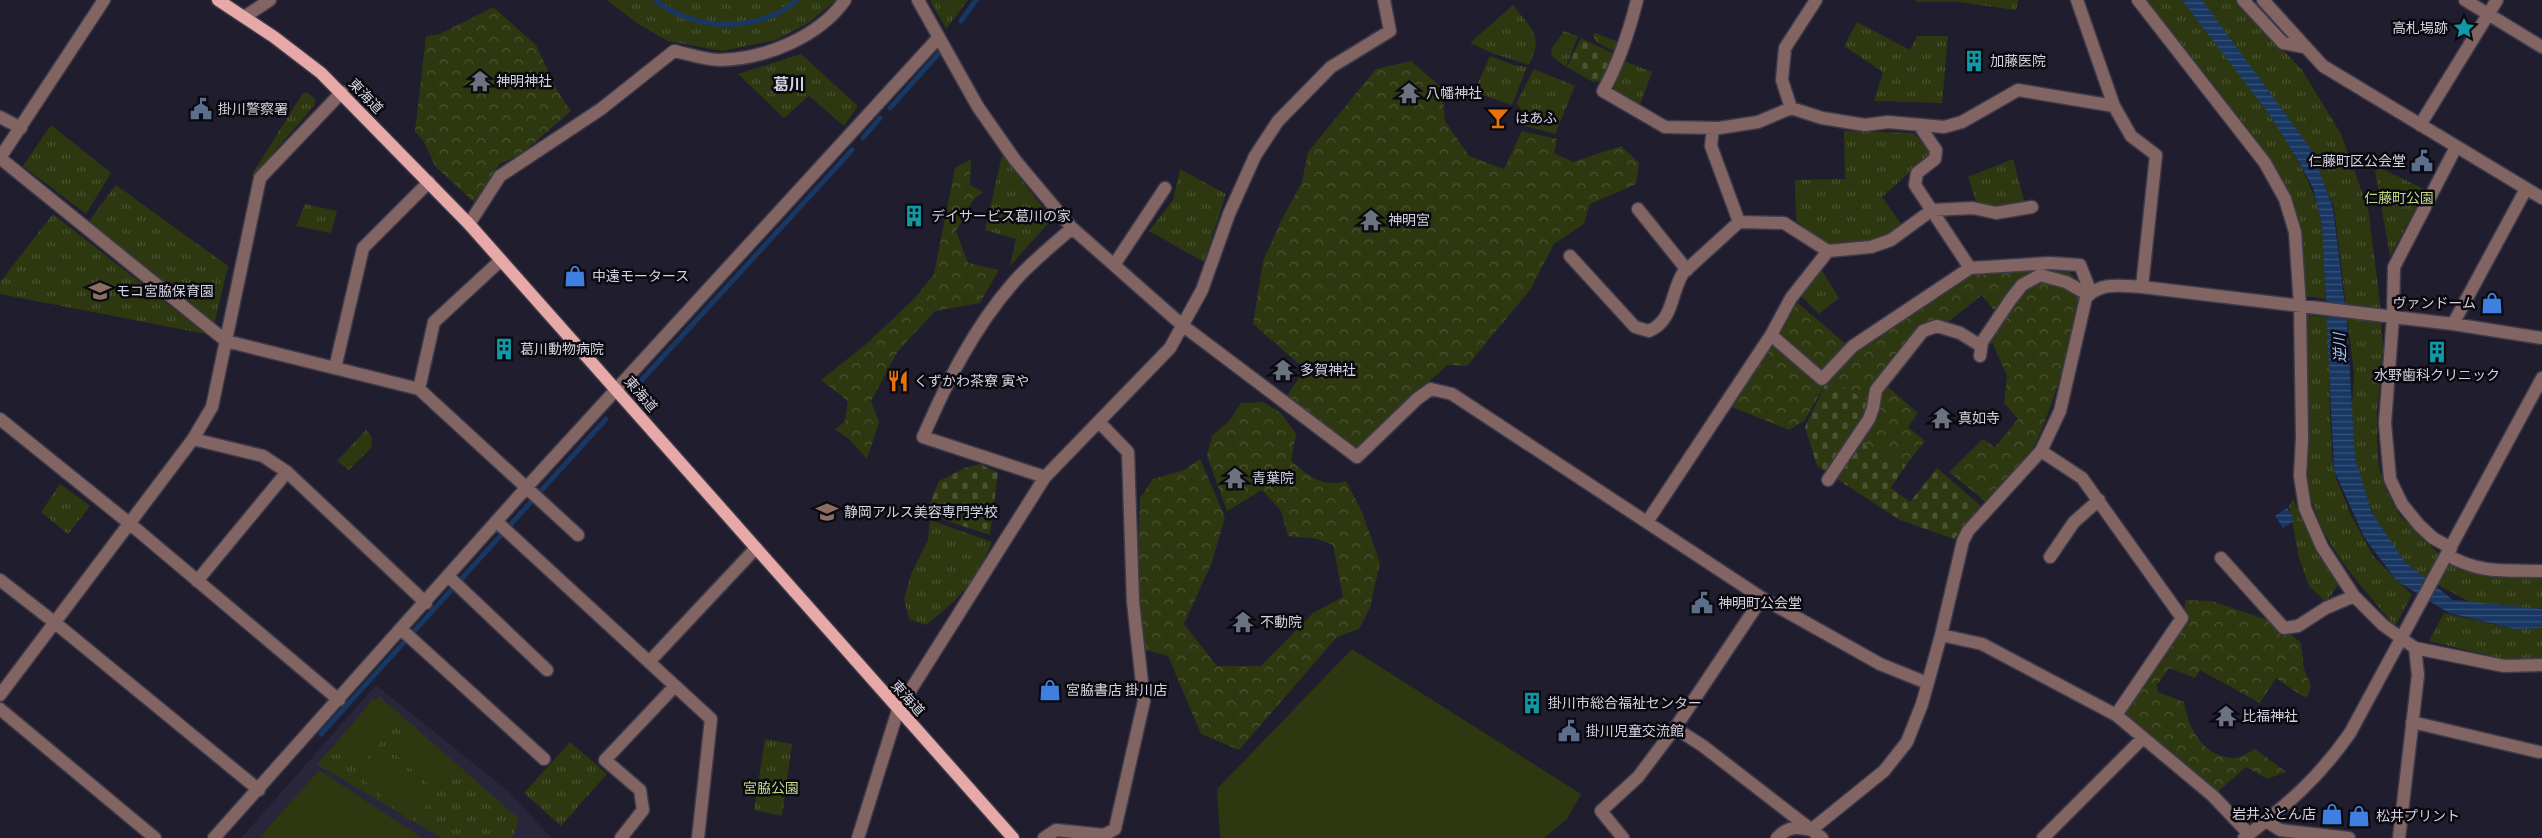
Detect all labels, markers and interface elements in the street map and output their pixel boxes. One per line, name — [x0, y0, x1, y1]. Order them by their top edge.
place icon: 高札場跡 — [2451, 15, 2477, 41]
place label: 高札場跡 — [2392, 20, 2448, 37]
building icon: 加藤医院 — [1961, 48, 1987, 74]
place label: 加藤医院 — [1990, 53, 2046, 70]
temple icon: 神明神社 — [467, 68, 493, 94]
place label: 神明神社 — [496, 73, 552, 90]
street label: 東海道 — [345, 75, 386, 117]
district label: 葛川 — [773, 75, 805, 94]
temple icon: 八幡神社 — [1396, 80, 1422, 106]
place label: 八幡神社 — [1426, 85, 1482, 102]
public building icon: 掛川警察署 — [188, 96, 214, 122]
place label: 掛川警察署 — [218, 101, 288, 118]
bar icon: はあふ — [1485, 105, 1511, 131]
place label: はあふ — [1515, 110, 1557, 127]
public building icon: 仁藤町区公会堂 — [2409, 148, 2435, 174]
place label: 仁藤町区公会堂 — [2308, 153, 2406, 170]
park label: 仁藤町公園 — [2364, 190, 2434, 207]
building icon: デイサービス葛川の家 — [901, 203, 927, 229]
temple icon: 神明宮 — [1358, 207, 1384, 233]
place label: デイサービス葛川の家 — [931, 208, 1071, 225]
place label: 神明宮 — [1388, 212, 1430, 229]
shop icon: 中遠モータース — [562, 263, 588, 289]
place label: 中遠モータース — [592, 268, 689, 285]
school or university icon: モコ宮脇保育園 — [87, 278, 113, 304]
place label: モコ宮脇保育園 — [116, 283, 214, 300]
shop icon: ヴァンドーム — [2479, 290, 2505, 316]
place label: ヴァンドーム — [2392, 295, 2476, 312]
water label: 逆川 — [2330, 331, 2350, 363]
building icon: 葛川動物病院 — [491, 336, 517, 362]
building icon: 水野歯科クリニック — [2424, 339, 2450, 365]
place label: 葛川動物病院 — [520, 341, 604, 358]
temple icon: 多賀神社 — [1270, 357, 1296, 383]
place label: 多賀神社 — [1300, 362, 1356, 379]
place label: 水野歯科クリニック — [2374, 367, 2500, 384]
restaurant icon: くずかわ茶寮 寅や — [885, 368, 911, 394]
street label: 東海道 — [620, 373, 661, 416]
place label: くずかわ茶寮 寅や — [914, 373, 1029, 390]
temple icon: 真如寺 — [1929, 405, 1955, 431]
place label: 真如寺 — [1958, 410, 2000, 427]
temple icon: 青葉院 — [1222, 465, 1248, 491]
place label: 青葉院 — [1252, 470, 1294, 487]
school or university icon: 静岡アルス美容専門学校 — [814, 499, 840, 525]
place label: 静岡アルス美容専門学校 — [844, 504, 998, 521]
public building icon: 神明町公会堂 — [1689, 590, 1715, 616]
place label: 神明町公会堂 — [1718, 595, 1802, 612]
temple icon: 不動院 — [1230, 609, 1256, 635]
place label: 不動院 — [1260, 614, 1302, 631]
street label: 東海道 — [887, 677, 928, 720]
shop icon: 宮脇書店 掛川店 — [1037, 677, 1063, 703]
place label: 宮脇書店 掛川店 — [1066, 682, 1167, 699]
building icon: 掛川市総合福祉センター — [1519, 690, 1545, 716]
place label: 掛川市総合福祉センター — [1548, 695, 1702, 712]
temple icon: 比福神社 — [2213, 703, 2239, 729]
place label: 比福神社 — [2242, 708, 2298, 725]
public building icon: 掛川児童交流館 — [1556, 718, 1582, 744]
place label: 掛川児童交流館 — [1586, 723, 1684, 740]
park label: 宮脇公園 — [743, 780, 799, 797]
shop icon: 岩井ふとん店 — [2319, 801, 2345, 827]
shop icon: 松井プリント — [2346, 803, 2372, 829]
place label: 岩井ふとん店 — [2232, 806, 2316, 823]
place label: 松井プリント — [2376, 808, 2460, 825]

